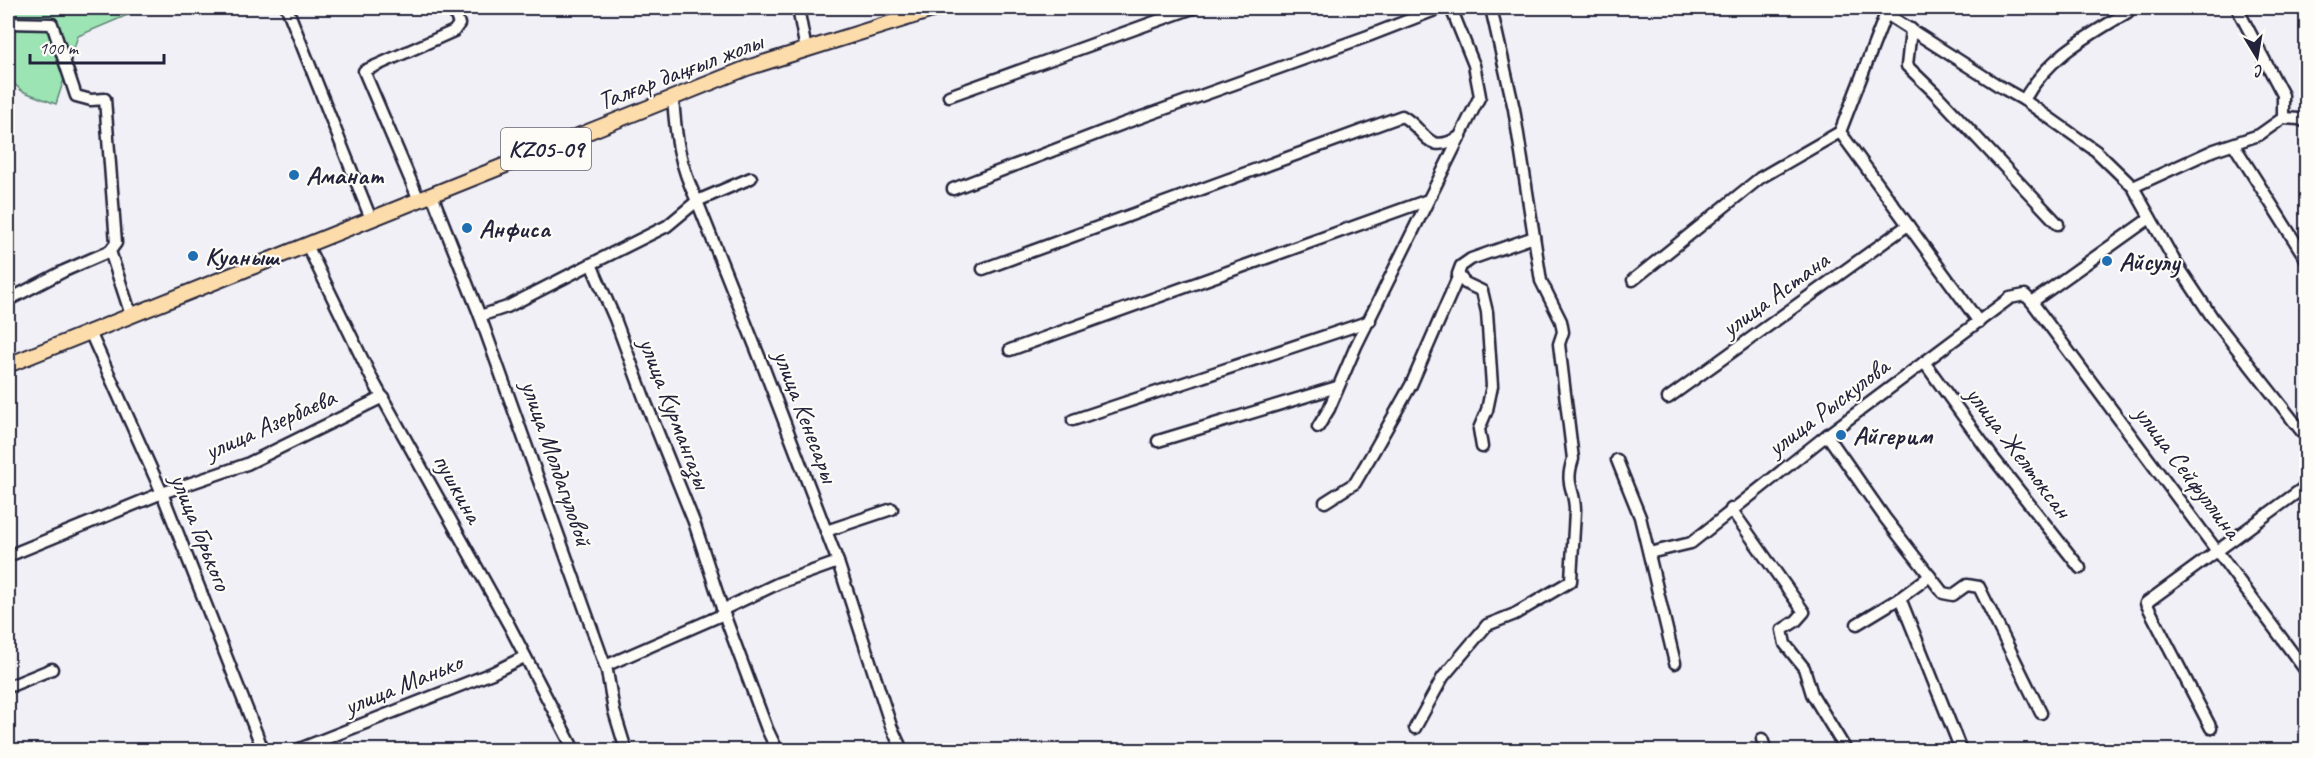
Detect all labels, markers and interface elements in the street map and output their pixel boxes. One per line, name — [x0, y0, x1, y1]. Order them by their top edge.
street label: Талғар даңғыл жолы — [593, 24, 769, 118]
scale bar — [30, 27, 164, 65]
north arrow — [2227, 27, 2287, 87]
text: 100 m — [39, 37, 80, 59]
text: С — [2252, 60, 2265, 82]
road number: KZ05-09 — [501, 128, 591, 170]
place label: Аманат — [306, 159, 385, 192]
marker: Аманат — [287, 168, 301, 182]
place label: Анфиса — [479, 212, 551, 245]
marker: Анфиса — [460, 221, 474, 235]
place label: Куаныш — [205, 240, 281, 273]
street label: улица Астана — [1713, 243, 1837, 345]
place label: Айсулу — [2119, 245, 2182, 278]
marker: Куаныш — [186, 249, 200, 263]
marker: Айсулу — [2100, 254, 2114, 268]
street label: улица Курмангазы — [629, 331, 720, 496]
street label: улица Кенесары — [765, 343, 847, 489]
street label: улица Рыскулова — [1759, 349, 1897, 465]
street label: улица Молдагуловой — [513, 374, 601, 552]
street label: улица Желтоксан — [1957, 378, 2080, 526]
street label: улица Азербаева — [197, 380, 342, 468]
street label: улица Сейфуллина — [2126, 397, 2251, 547]
place label: Айгерим — [1853, 419, 1933, 452]
marker: Айгерим — [1834, 428, 1848, 442]
street label: пушкина — [425, 447, 492, 531]
street label: улица Горького — [162, 467, 240, 597]
street label: улица Манько — [337, 644, 469, 723]

